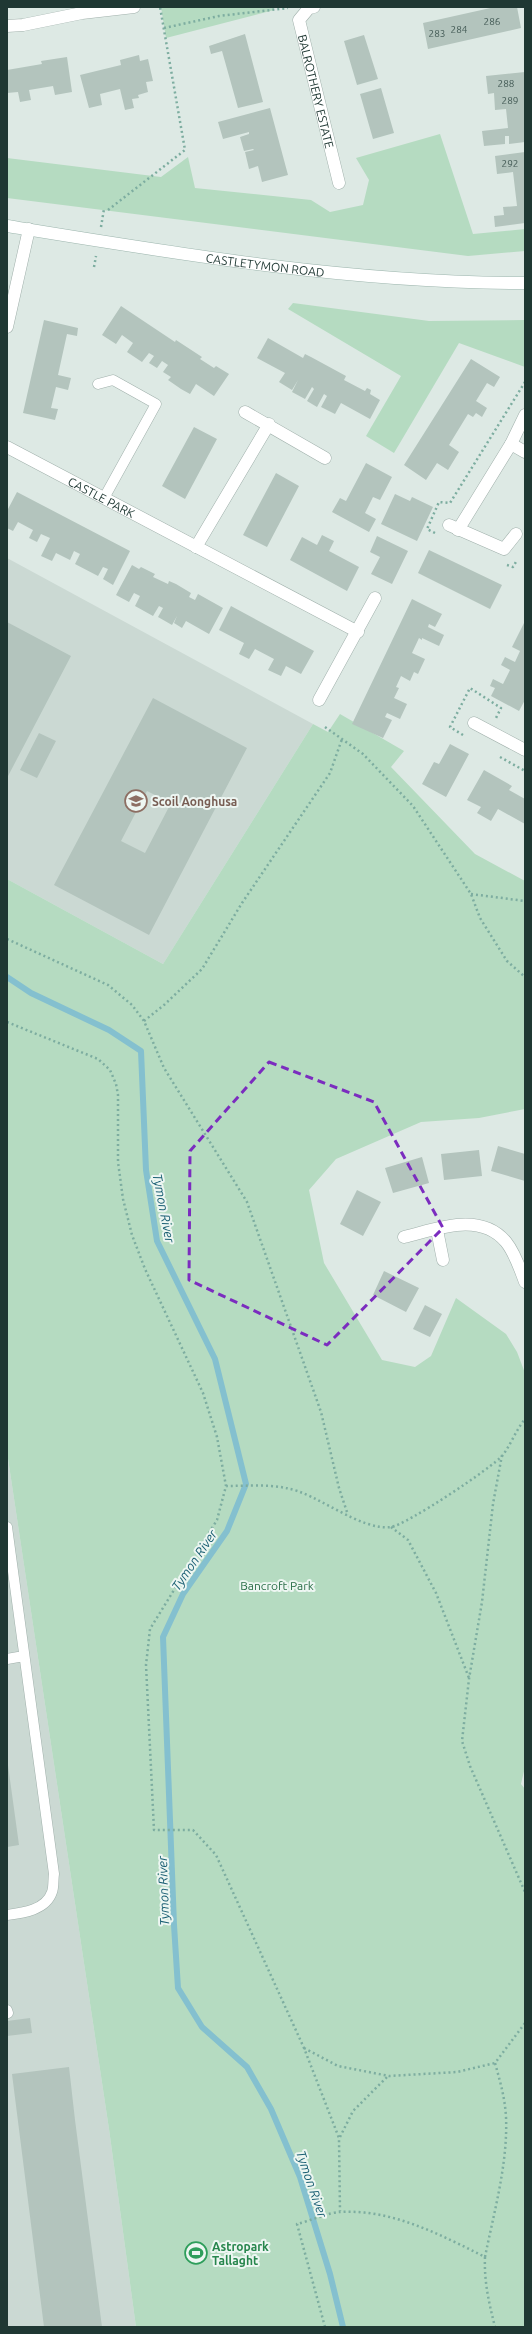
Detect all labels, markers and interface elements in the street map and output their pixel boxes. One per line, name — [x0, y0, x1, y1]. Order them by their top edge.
house number: 286 — [484, 16, 501, 27]
house number: 284 — [451, 24, 468, 35]
house number: 283 — [429, 28, 445, 39]
street label: BALROTHERY ESTATE — [296, 33, 337, 150]
house number: 288 — [498, 78, 515, 89]
house number: 289 — [502, 95, 518, 106]
house number: 292 — [502, 158, 518, 169]
street label: CASTLETYMON ROAD — [205, 251, 325, 278]
street label: CASTLE PARK — [66, 474, 138, 520]
school or university icon: Scoil Aonghusa — [123, 788, 149, 814]
place label: Scoil Aonghusa — [152, 795, 237, 808]
water label: Tymon River — [150, 1172, 178, 1245]
water label: Tymon River — [169, 1526, 220, 1593]
park label: Bancroft Park — [240, 1579, 314, 1592]
water label: Tymon River — [155, 1855, 171, 1926]
water label: Tymon River — [294, 2149, 330, 2220]
sports icon: Astropark Tallaght — [183, 2240, 209, 2266]
place label: Astropark Tallaght — [212, 2240, 269, 2267]

